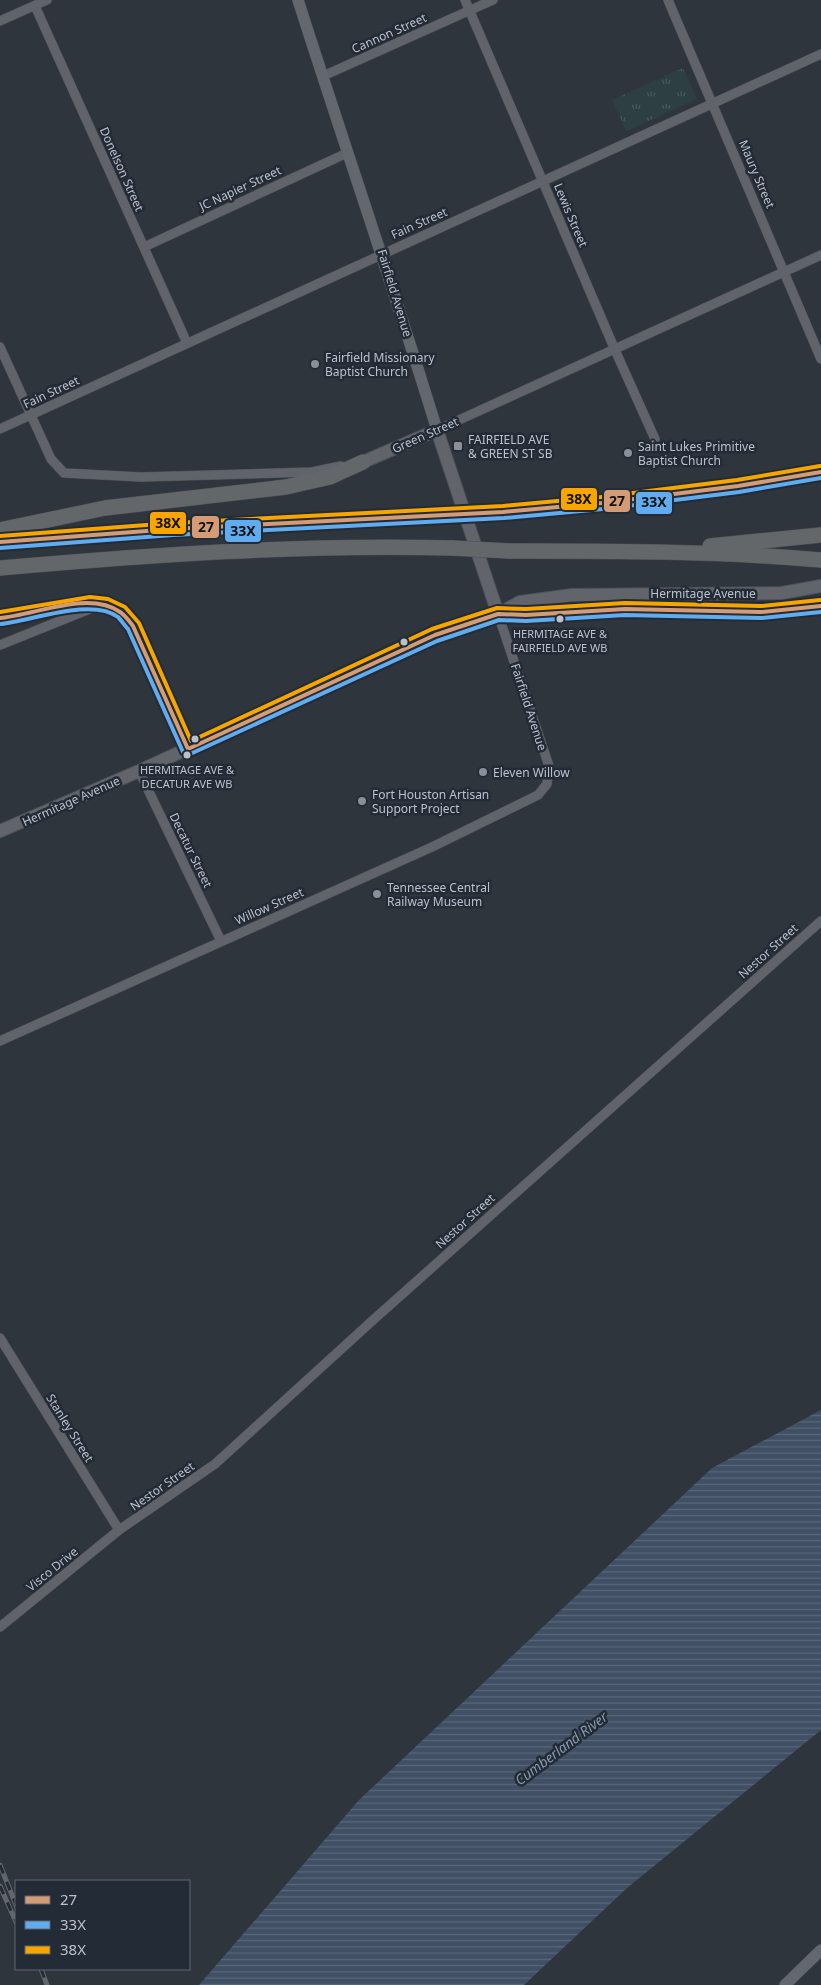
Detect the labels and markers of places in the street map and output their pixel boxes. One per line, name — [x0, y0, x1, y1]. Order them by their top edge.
place label: Fairfield Missionary Baptist Church — [325, 349, 436, 380]
marker: Fairfield Missionary Baptist Church — [309, 358, 321, 370]
place label: FAIRFIELD AVE & GREEN ST SB — [468, 431, 553, 462]
place label: Saint Lukes Primitive Baptist Church — [638, 438, 755, 469]
marker: FAIRFIELD AVE & GREEN ST SB — [452, 440, 464, 452]
marker: Saint Lukes Primitive Baptist Church — [622, 447, 634, 459]
marker: HERMITAGE AVE & FAIRFIELD AVE WB — [555, 614, 565, 624]
place label: HERMITAGE AVE & FAIRFIELD AVE WB — [513, 626, 608, 655]
unlabelled marker — [399, 637, 409, 647]
unlabelled marker — [190, 734, 200, 744]
marker: HERMITAGE AVE & DECATUR AVE WB — [182, 750, 192, 760]
place label: HERMITAGE AVE & DECATUR AVE WB — [140, 762, 235, 791]
place label: Eleven Willow — [493, 764, 570, 781]
marker: Eleven Willow — [477, 766, 489, 778]
place label: Fort Houston Artisan Support Project — [372, 786, 489, 817]
marker: Fort Houston Artisan Support Project — [356, 795, 368, 807]
place label: Tennessee Central Railway Museum — [387, 879, 490, 910]
marker: Tennessee Central Railway Museum — [371, 888, 383, 900]

